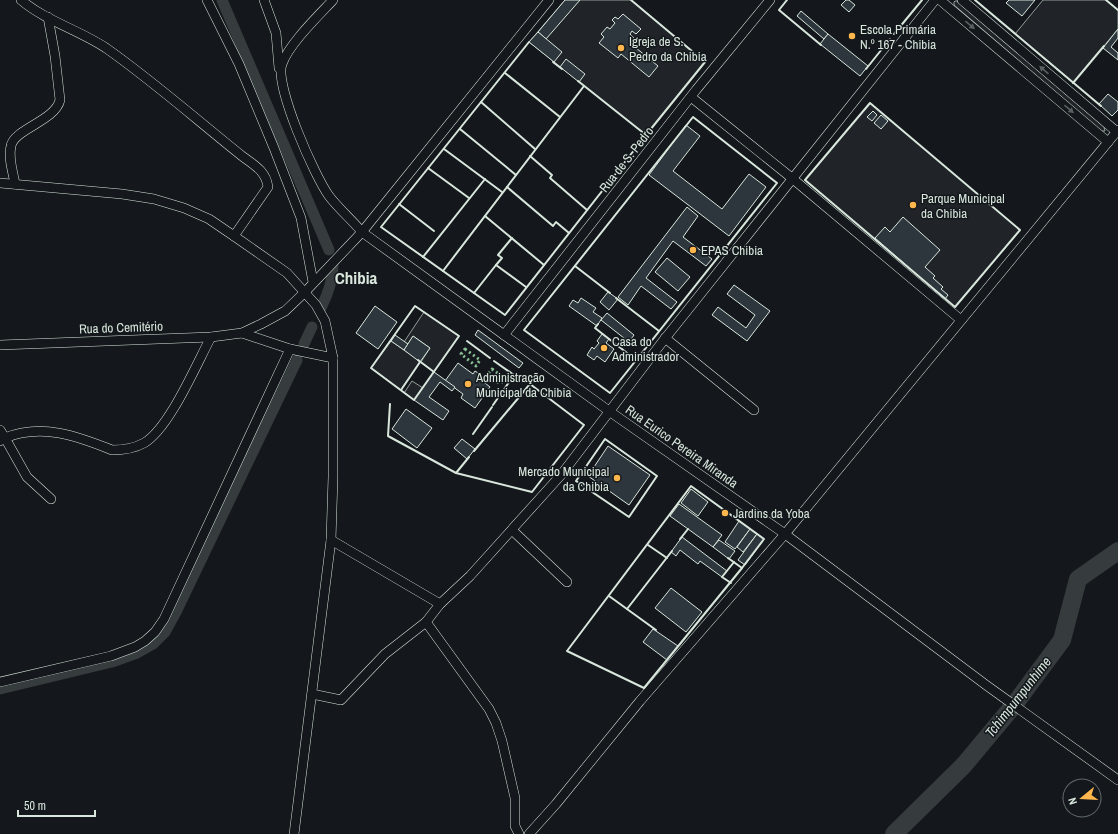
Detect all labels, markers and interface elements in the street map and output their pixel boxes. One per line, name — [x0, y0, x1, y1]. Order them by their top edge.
place label: Escola Primária N.º 167 - Chibia — [860, 21, 936, 53]
one-way arrow — [965, 21, 975, 30]
marker: Escola Primária N.º 167 - Chibia — [847, 31, 857, 41]
place label: Igreja de S. Pedro da Chibia — [629, 33, 707, 65]
marker: Igreja de S. Pedro da Chibia — [616, 43, 626, 53]
one-way arrow — [1039, 66, 1050, 75]
one-way arrow — [1064, 105, 1075, 114]
street label: Rua de S. Pedro — [595, 123, 657, 196]
place label: Parque Municipal da Chibia — [921, 190, 1005, 222]
marker: Parque Municipal da Chibia — [908, 200, 918, 210]
place label: EPAS Chibia — [701, 242, 763, 259]
marker: EPAS Chibia — [688, 245, 698, 255]
district label: Chibia — [335, 266, 378, 289]
street label: Rua do Cemitério — [79, 318, 163, 337]
place label: Casa do Administrador — [611, 333, 679, 365]
marker: Casa do Administrador — [599, 343, 609, 353]
place label: Administração Municipal da Chibia — [475, 369, 571, 401]
marker: Administração Municipal da Chibia — [463, 379, 473, 389]
street label: Rua Eurico Pereira Miranda — [622, 401, 741, 492]
place label: Mercado Municipal da Chibia — [518, 463, 609, 495]
marker: Mercado Municipal da Chibia — [612, 473, 622, 483]
place label: Jardins da Yoba — [733, 505, 810, 522]
marker: Jardins da Yoba — [720, 508, 730, 518]
water label: Tchimpumpunhime — [981, 653, 1055, 741]
north arrow — [1062, 778, 1102, 818]
scale bar — [18, 792, 95, 818]
text: N — [1065, 796, 1080, 806]
text: 50 m — [24, 798, 46, 814]

